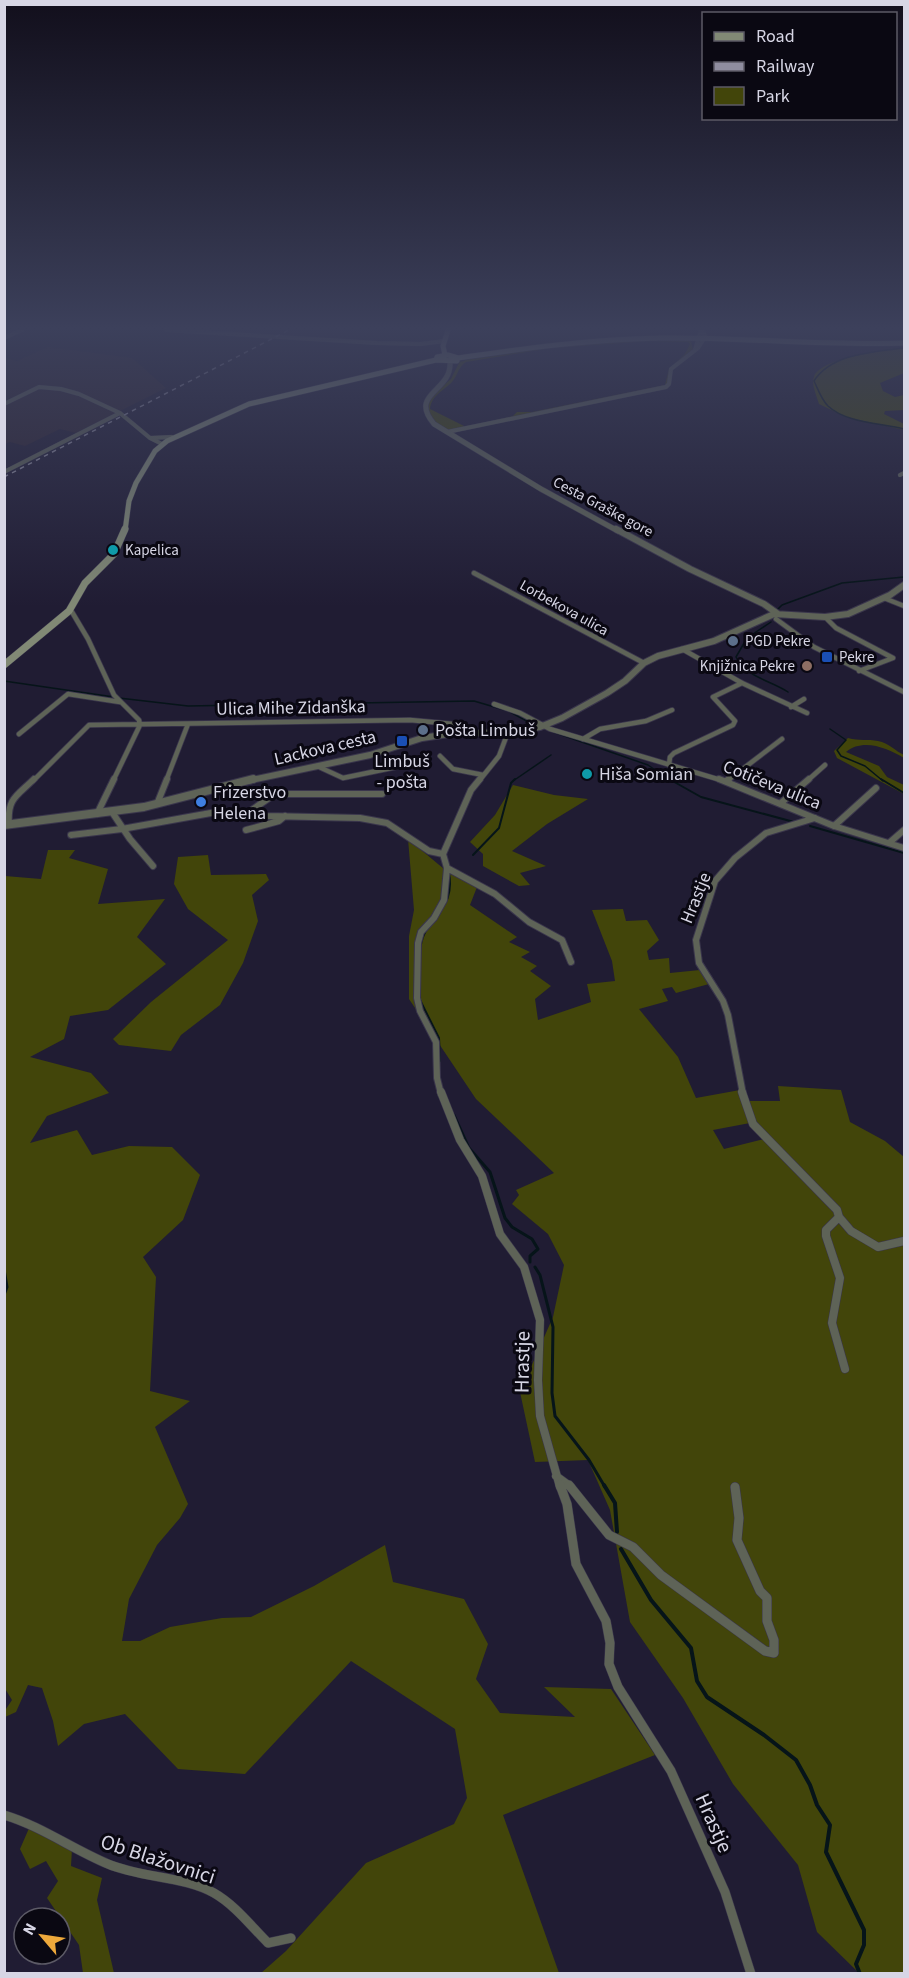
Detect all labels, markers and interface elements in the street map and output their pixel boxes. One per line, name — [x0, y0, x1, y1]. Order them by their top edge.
legend — [702, 12, 897, 120]
text: Road — [756, 24, 795, 49]
text: Railway — [756, 54, 815, 79]
text: Park — [756, 84, 790, 109]
street label: Cesta Graške gore — [549, 472, 657, 542]
place label: Kapelica — [125, 540, 179, 561]
marker: Kapelica — [106, 543, 120, 557]
street label: Lorbekova ulica — [516, 575, 612, 641]
place label: PGD Pekre — [745, 631, 810, 652]
marker: PGD Pekre — [726, 634, 740, 648]
place label: Pekre — [839, 647, 875, 668]
marker: Pekre — [820, 650, 834, 664]
place label: Knjižnica Pekre — [700, 656, 795, 677]
marker: Knjižnica Pekre — [800, 659, 814, 673]
street label: Ulica Mihe Zidanška — [216, 694, 366, 722]
place label: Pošta Limbuš — [435, 718, 535, 743]
marker: Pošta Limbuš — [416, 723, 430, 737]
street label: Lackova cesta — [272, 724, 378, 772]
marker: Limbuš - pošta — [395, 734, 409, 748]
place label: Limbuš - pošta — [374, 749, 430, 795]
street label: Cotičeva ulica — [719, 754, 825, 816]
place label: Hiša Somian — [599, 762, 693, 787]
marker: Hiša Somian — [580, 767, 594, 781]
place label: Frizerstvo Helena — [213, 780, 286, 826]
marker: Frizerstvo Helena — [194, 795, 208, 809]
street label: Hrastje — [674, 869, 718, 927]
street label: Hrastje — [506, 1331, 538, 1393]
street label: Hrastje — [688, 1789, 740, 1857]
street label: Ob Blažovnici — [97, 1826, 219, 1892]
north arrow — [12, 1906, 72, 1966]
text: N — [18, 1919, 42, 1939]

